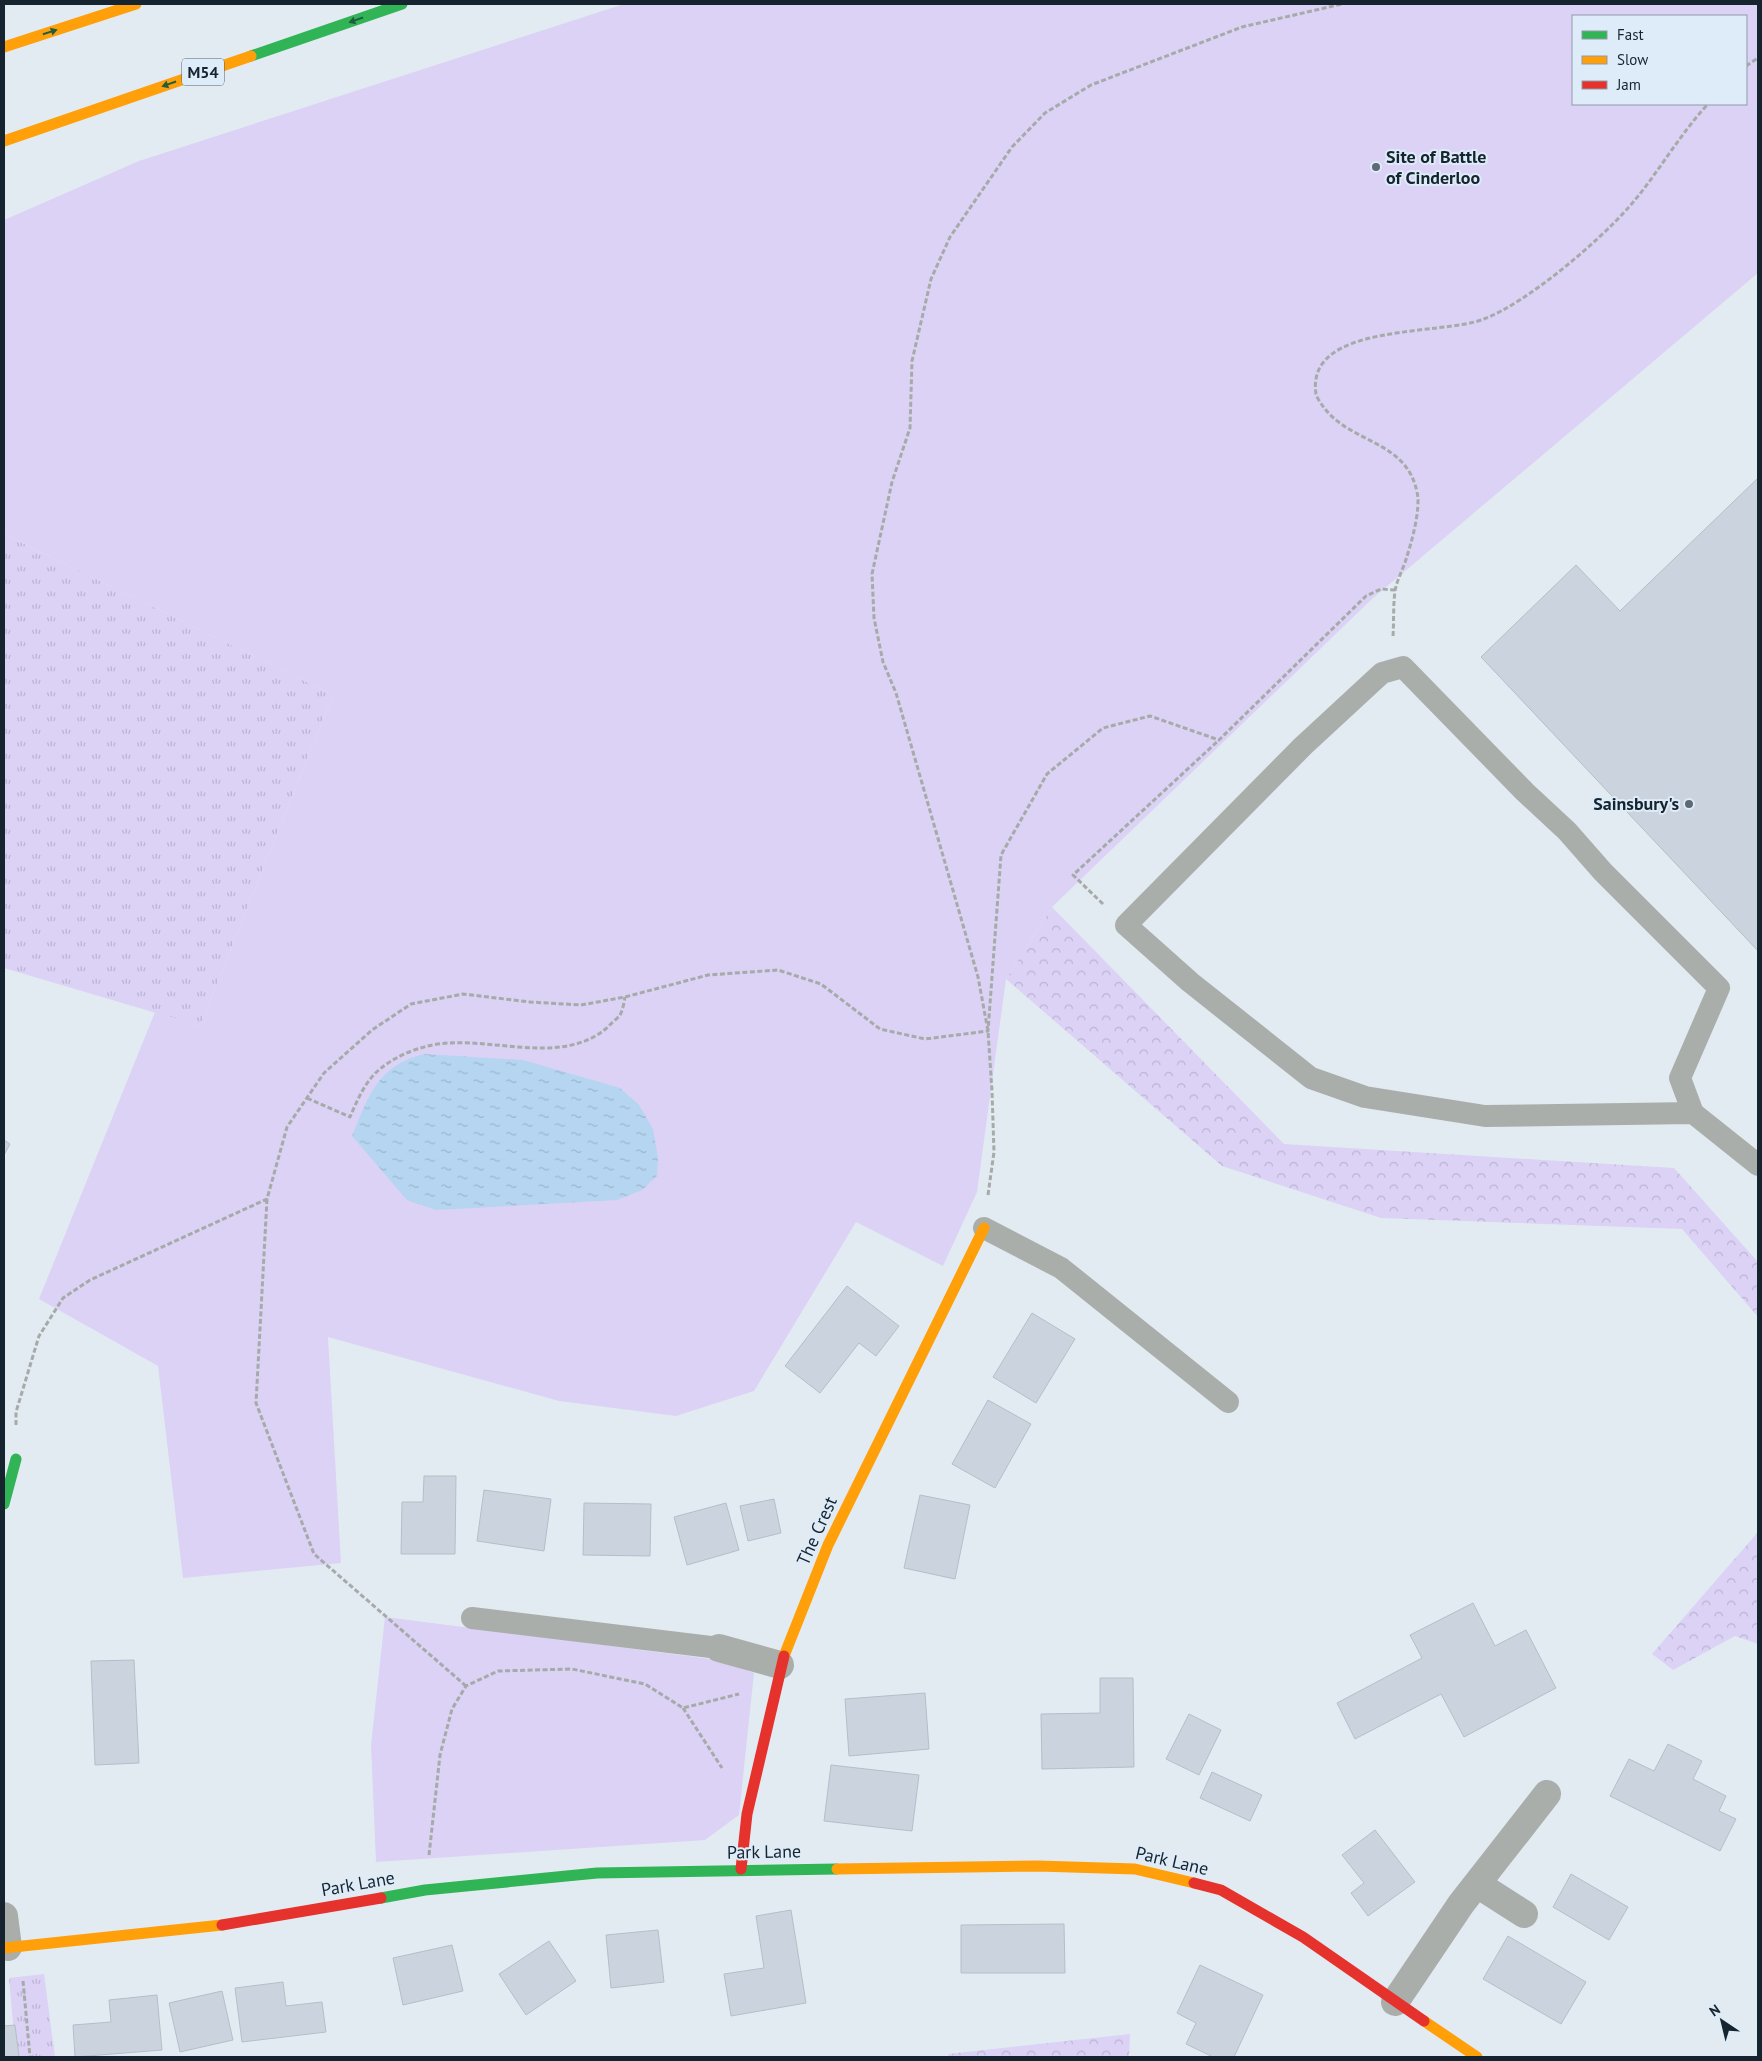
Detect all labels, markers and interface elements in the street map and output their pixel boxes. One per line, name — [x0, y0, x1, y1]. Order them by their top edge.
legend — [1572, 15, 1747, 105]
one-way arrow — [349, 16, 364, 24]
text: Fast — [1617, 25, 1644, 44]
one-way arrow — [43, 28, 58, 36]
text: Slow — [1617, 50, 1648, 69]
road number: M54 — [182, 58, 224, 86]
text: Jam — [1616, 75, 1641, 94]
one-way arrow — [162, 81, 177, 88]
place label: Site of Battle of Cinderloo — [1386, 145, 1487, 189]
marker: Site of Battle of Cinderloo — [1370, 161, 1382, 173]
place label: Sainsbury's — [1593, 792, 1679, 815]
marker: Sainsbury's — [1683, 798, 1695, 810]
street label: The Crest — [791, 1493, 842, 1569]
street label: Park Lane — [727, 1839, 801, 1864]
street label: Park Lane — [1133, 1841, 1211, 1880]
street label: Park Lane — [319, 1866, 396, 1901]
north arrow — [1697, 1996, 1747, 2046]
text: N — [1706, 2000, 1723, 2020]

